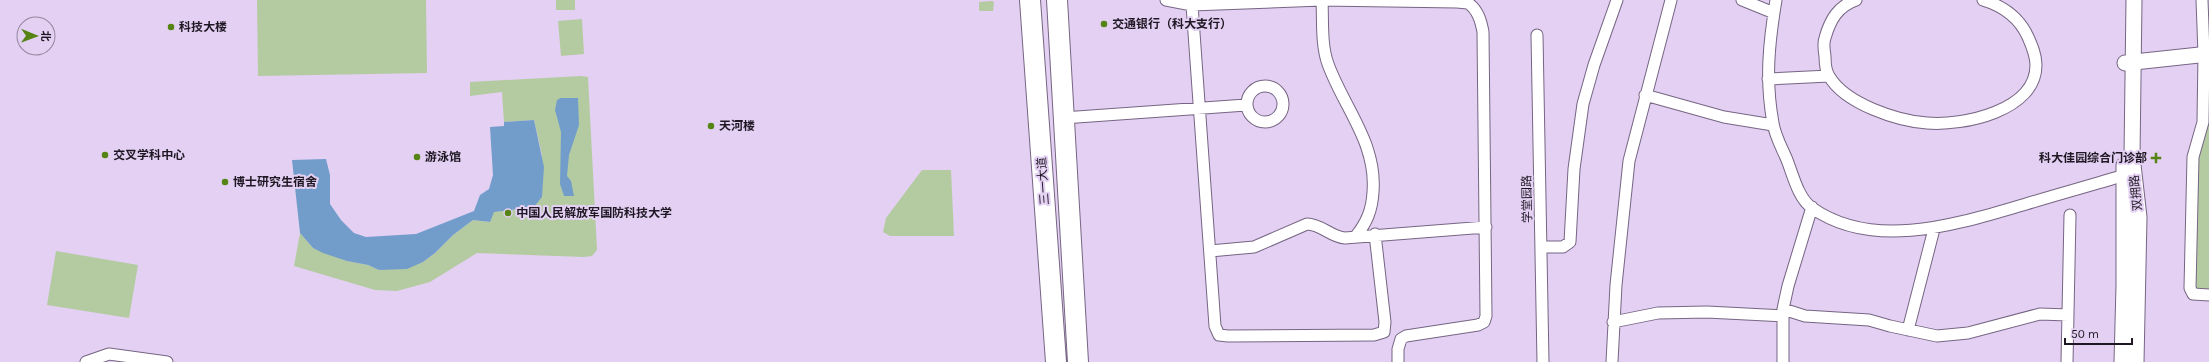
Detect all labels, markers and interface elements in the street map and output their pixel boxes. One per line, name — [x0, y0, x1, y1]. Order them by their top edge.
north arrow — [16, 16, 56, 56]
place label: 交通银行（科大支行） — [1112, 17, 1232, 31]
marker: 交通银行（科大支行） — [1099, 19, 1109, 29]
place label: 科技大楼 — [179, 20, 227, 34]
marker: 科技大楼 — [166, 22, 176, 32]
text: 北 — [39, 31, 52, 42]
place label: 天河楼 — [719, 119, 755, 133]
marker: 天河楼 — [706, 121, 716, 131]
place label: 交叉学科中心 — [113, 148, 185, 162]
marker: 交叉学科中心 — [100, 150, 110, 160]
place label: 游泳馆 — [425, 150, 461, 164]
place label: 科大佳园综合门诊部 — [2039, 151, 2147, 165]
marker: 游泳馆 — [412, 152, 422, 162]
marker: 科大佳园综合门诊部 — [2150, 152, 2162, 164]
street label: 三一大道 — [1034, 157, 1052, 205]
street label: 双拥路 — [2127, 174, 2145, 212]
place label: 博士研究生宿舍 — [233, 175, 317, 189]
street label: 学堂园路 — [1520, 175, 1534, 223]
marker: 博士研究生宿舍 — [220, 177, 230, 187]
place label: 中国人民解放军国防科技大学 — [516, 206, 672, 220]
marker: 中国人民解放军国防科技大学 — [503, 208, 513, 218]
scale bar — [2065, 320, 2132, 346]
text: 50 m — [2071, 327, 2099, 341]

